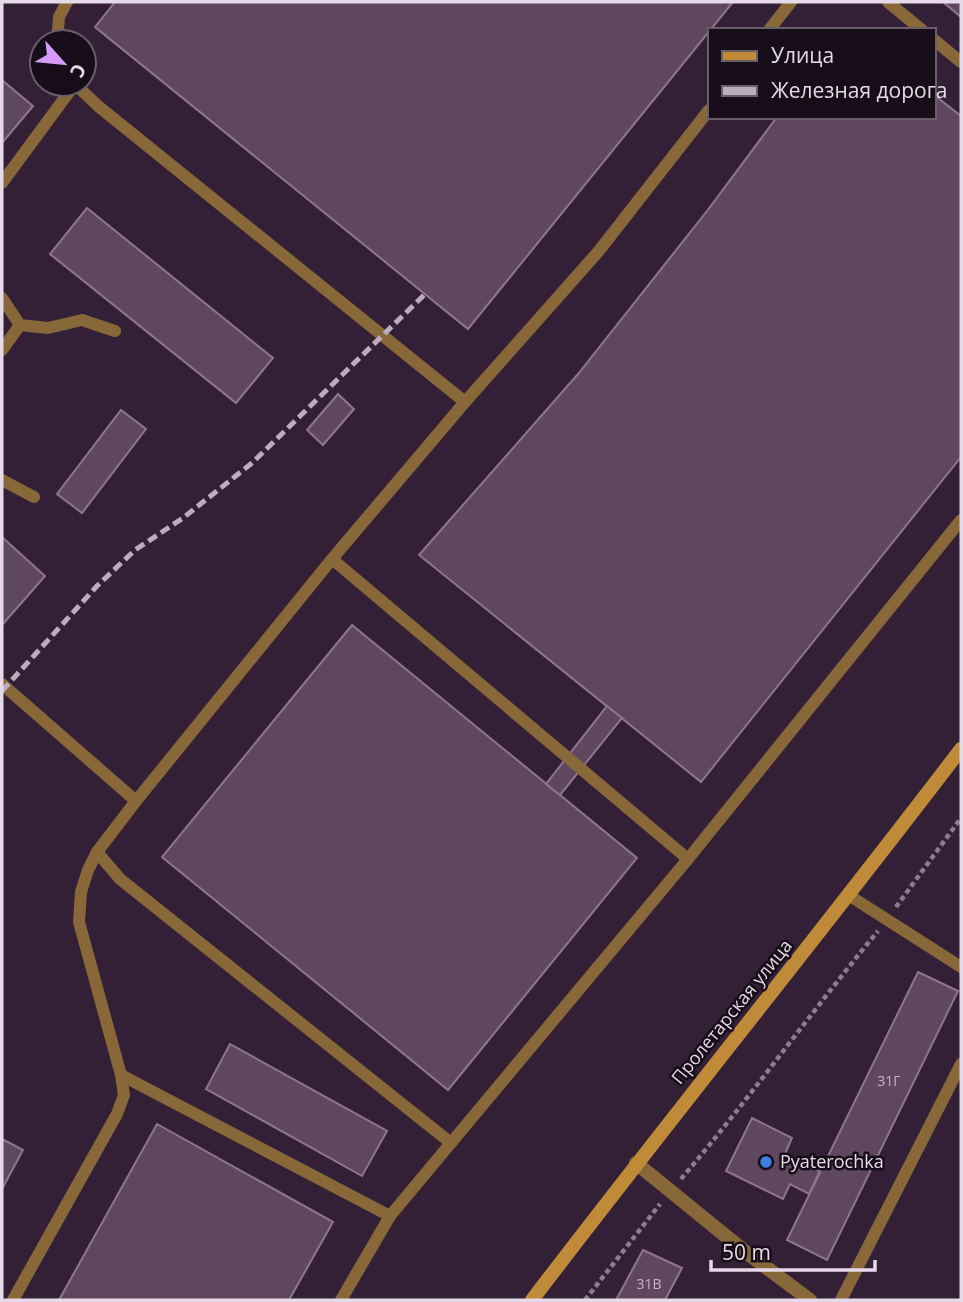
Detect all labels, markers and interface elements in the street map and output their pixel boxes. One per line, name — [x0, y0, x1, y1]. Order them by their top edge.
north arrow — [28, 28, 98, 98]
legend — [708, 28, 935, 119]
text: Улица — [771, 41, 834, 69]
text: С — [64, 59, 92, 82]
text: Железная дорога — [771, 76, 947, 104]
street label: Пролетарская улица — [665, 934, 797, 1089]
house number: 31Г — [877, 1071, 901, 1090]
place label: Pyaterochka — [780, 1149, 884, 1173]
marker: Pyaterochka — [758, 1154, 774, 1170]
scale bar — [711, 1228, 876, 1272]
text: 50 m — [722, 1238, 771, 1266]
house number: 31В — [636, 1274, 662, 1293]

